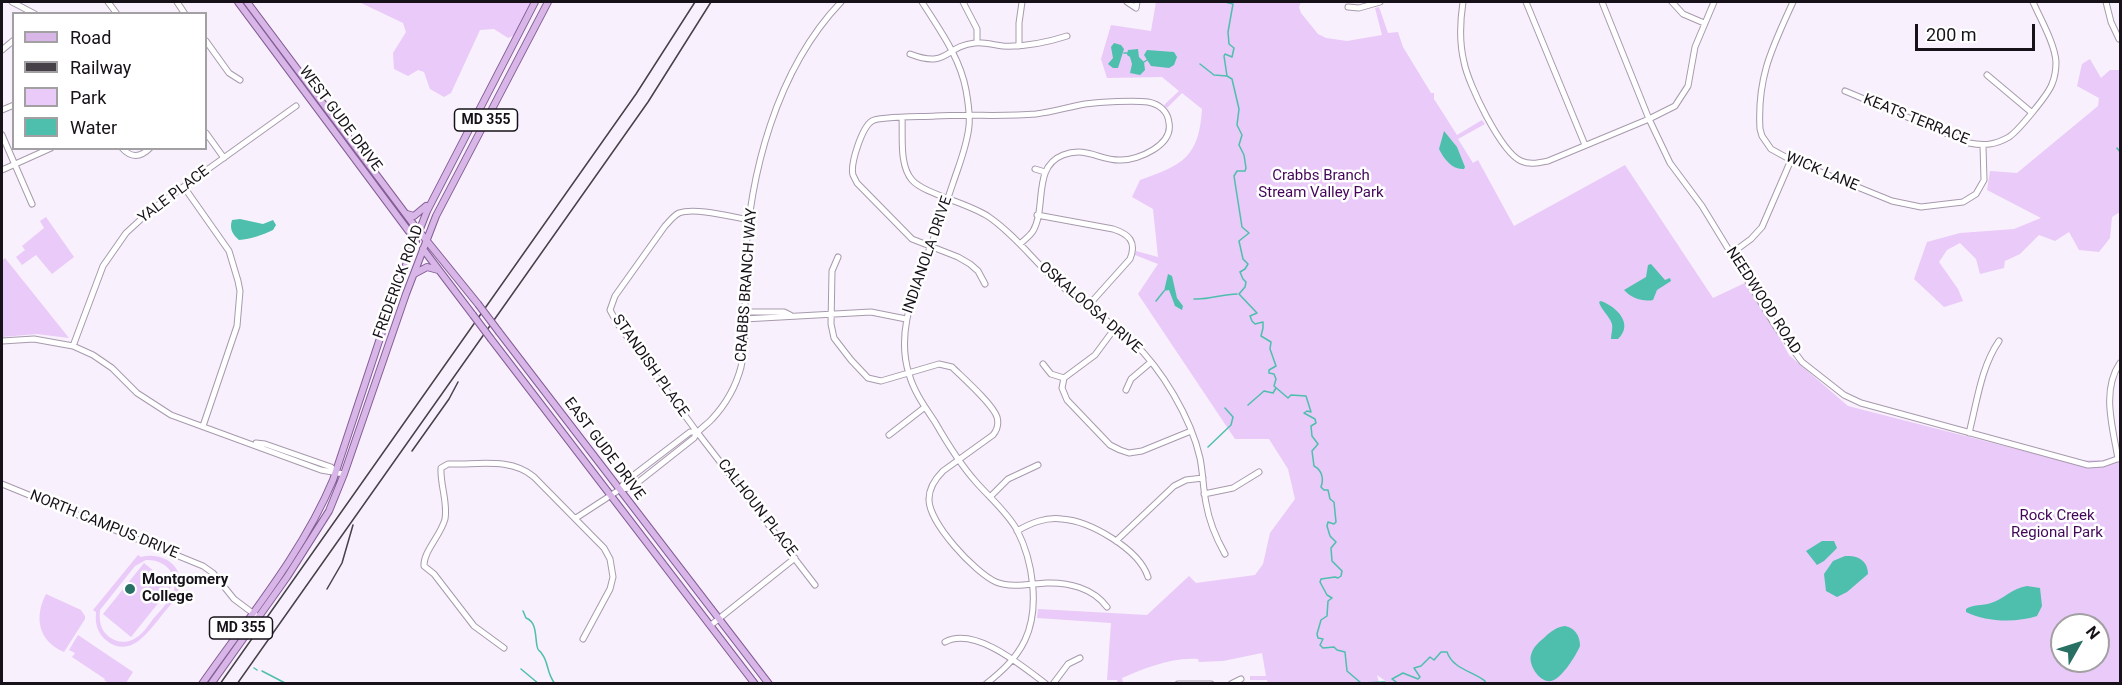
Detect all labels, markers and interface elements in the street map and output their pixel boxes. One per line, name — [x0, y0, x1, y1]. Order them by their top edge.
legend — [12, 12, 207, 150]
scale bar — [1918, 12, 2038, 50]
text: 200 m — [1926, 24, 1977, 45]
text: Road — [70, 27, 111, 48]
text: Railway — [70, 57, 131, 78]
street label: WEST GUDE DRIVE — [295, 63, 385, 175]
text: Park — [70, 87, 106, 108]
street label: KEATS TERRACE — [1861, 91, 1971, 149]
road number: MD 355 — [454, 109, 518, 131]
text: Water — [70, 117, 117, 138]
street label: WICK LANE — [1783, 149, 1861, 195]
street label: YALE PLACE — [135, 163, 213, 227]
park label: Crabbs Branch Stream Valley Park — [1258, 167, 1384, 202]
street label: INDIANOLA DRIVE — [900, 194, 956, 316]
street label: CRABBS BRANCH WAY — [733, 207, 761, 363]
street label: FREDERICK ROAD — [370, 223, 428, 341]
street label: NEEDWOOD ROAD — [1722, 244, 1804, 358]
street label: OSKALOOSA DRIVE — [1035, 258, 1145, 358]
street label: STANDISH PLACE — [608, 311, 692, 421]
street label: EAST GUDE DRIVE — [560, 394, 648, 504]
street label: CALHOUN PLACE — [713, 456, 801, 560]
street label: NORTH CAMPUS DRIVE — [27, 487, 181, 563]
park label: Rock Creek Regional Park — [2011, 507, 2103, 542]
place label: Montgomery College — [142, 571, 228, 606]
marker: Montgomery College — [123, 582, 137, 596]
north arrow — [2050, 613, 2110, 673]
road number: MD 355 — [210, 617, 272, 639]
text: N — [2082, 622, 2104, 643]

